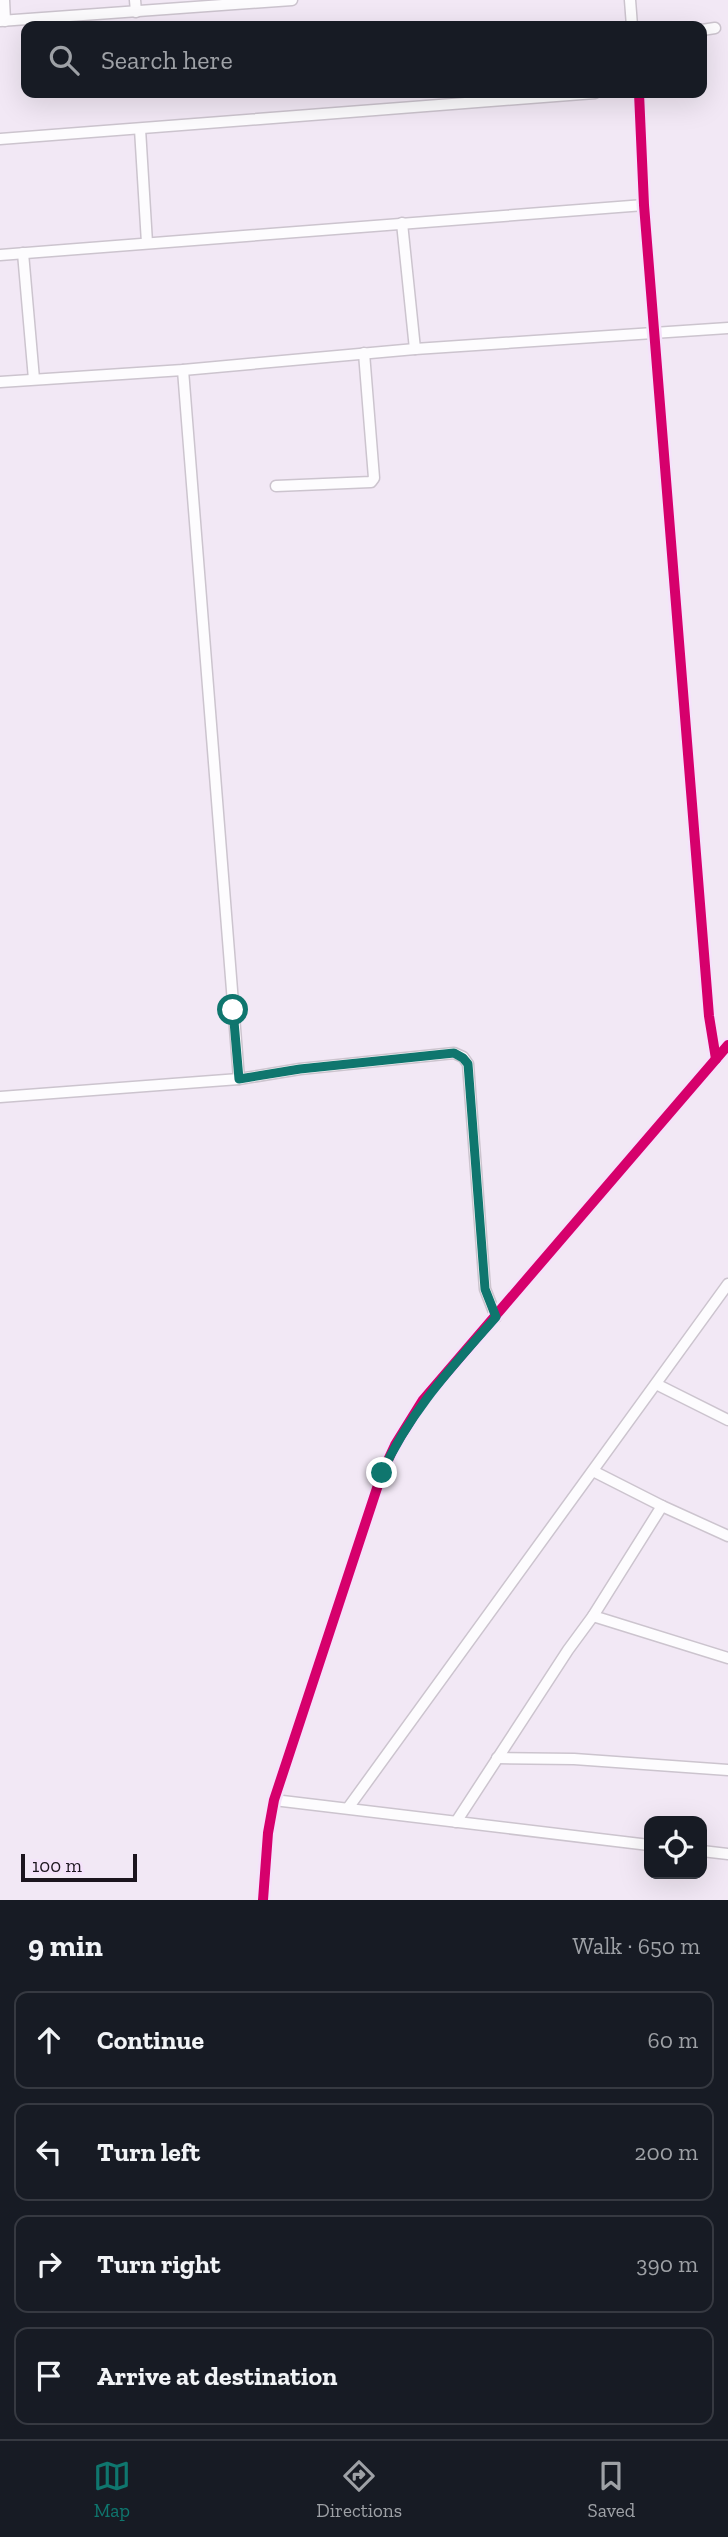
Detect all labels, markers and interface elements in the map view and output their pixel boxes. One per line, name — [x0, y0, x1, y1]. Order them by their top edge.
search box — [21, 21, 707, 98]
icon: search — [45, 41, 83, 79]
text: Search here — [101, 44, 233, 76]
route start — [217, 994, 248, 1025]
route end — [366, 1457, 397, 1488]
map controls — [644, 1816, 707, 1879]
button: locate — [644, 1816, 707, 1879]
scale bar — [21, 1851, 136, 1883]
text: 100 m — [32, 1854, 82, 1877]
text: 9 min — [28, 1928, 103, 1964]
text: Walk · 650 m — [573, 1932, 700, 1960]
icon: ahead — [30, 2021, 68, 2059]
text: Continue — [97, 2024, 204, 2056]
text: 60 m — [647, 2026, 698, 2054]
icon: left — [30, 2133, 68, 2171]
text: Turn left — [97, 2136, 200, 2168]
text: 200 m — [635, 2138, 698, 2166]
icon: right — [30, 2245, 68, 2283]
text: Turn right — [97, 2248, 220, 2280]
text: 390 m — [636, 2250, 698, 2278]
icon: arrive — [30, 2357, 68, 2395]
text: Arrive at destination — [97, 2360, 337, 2392]
tab: Map — [93, 2457, 131, 2522]
tab: Directions — [316, 2457, 402, 2522]
tab: Saved — [588, 2457, 635, 2522]

